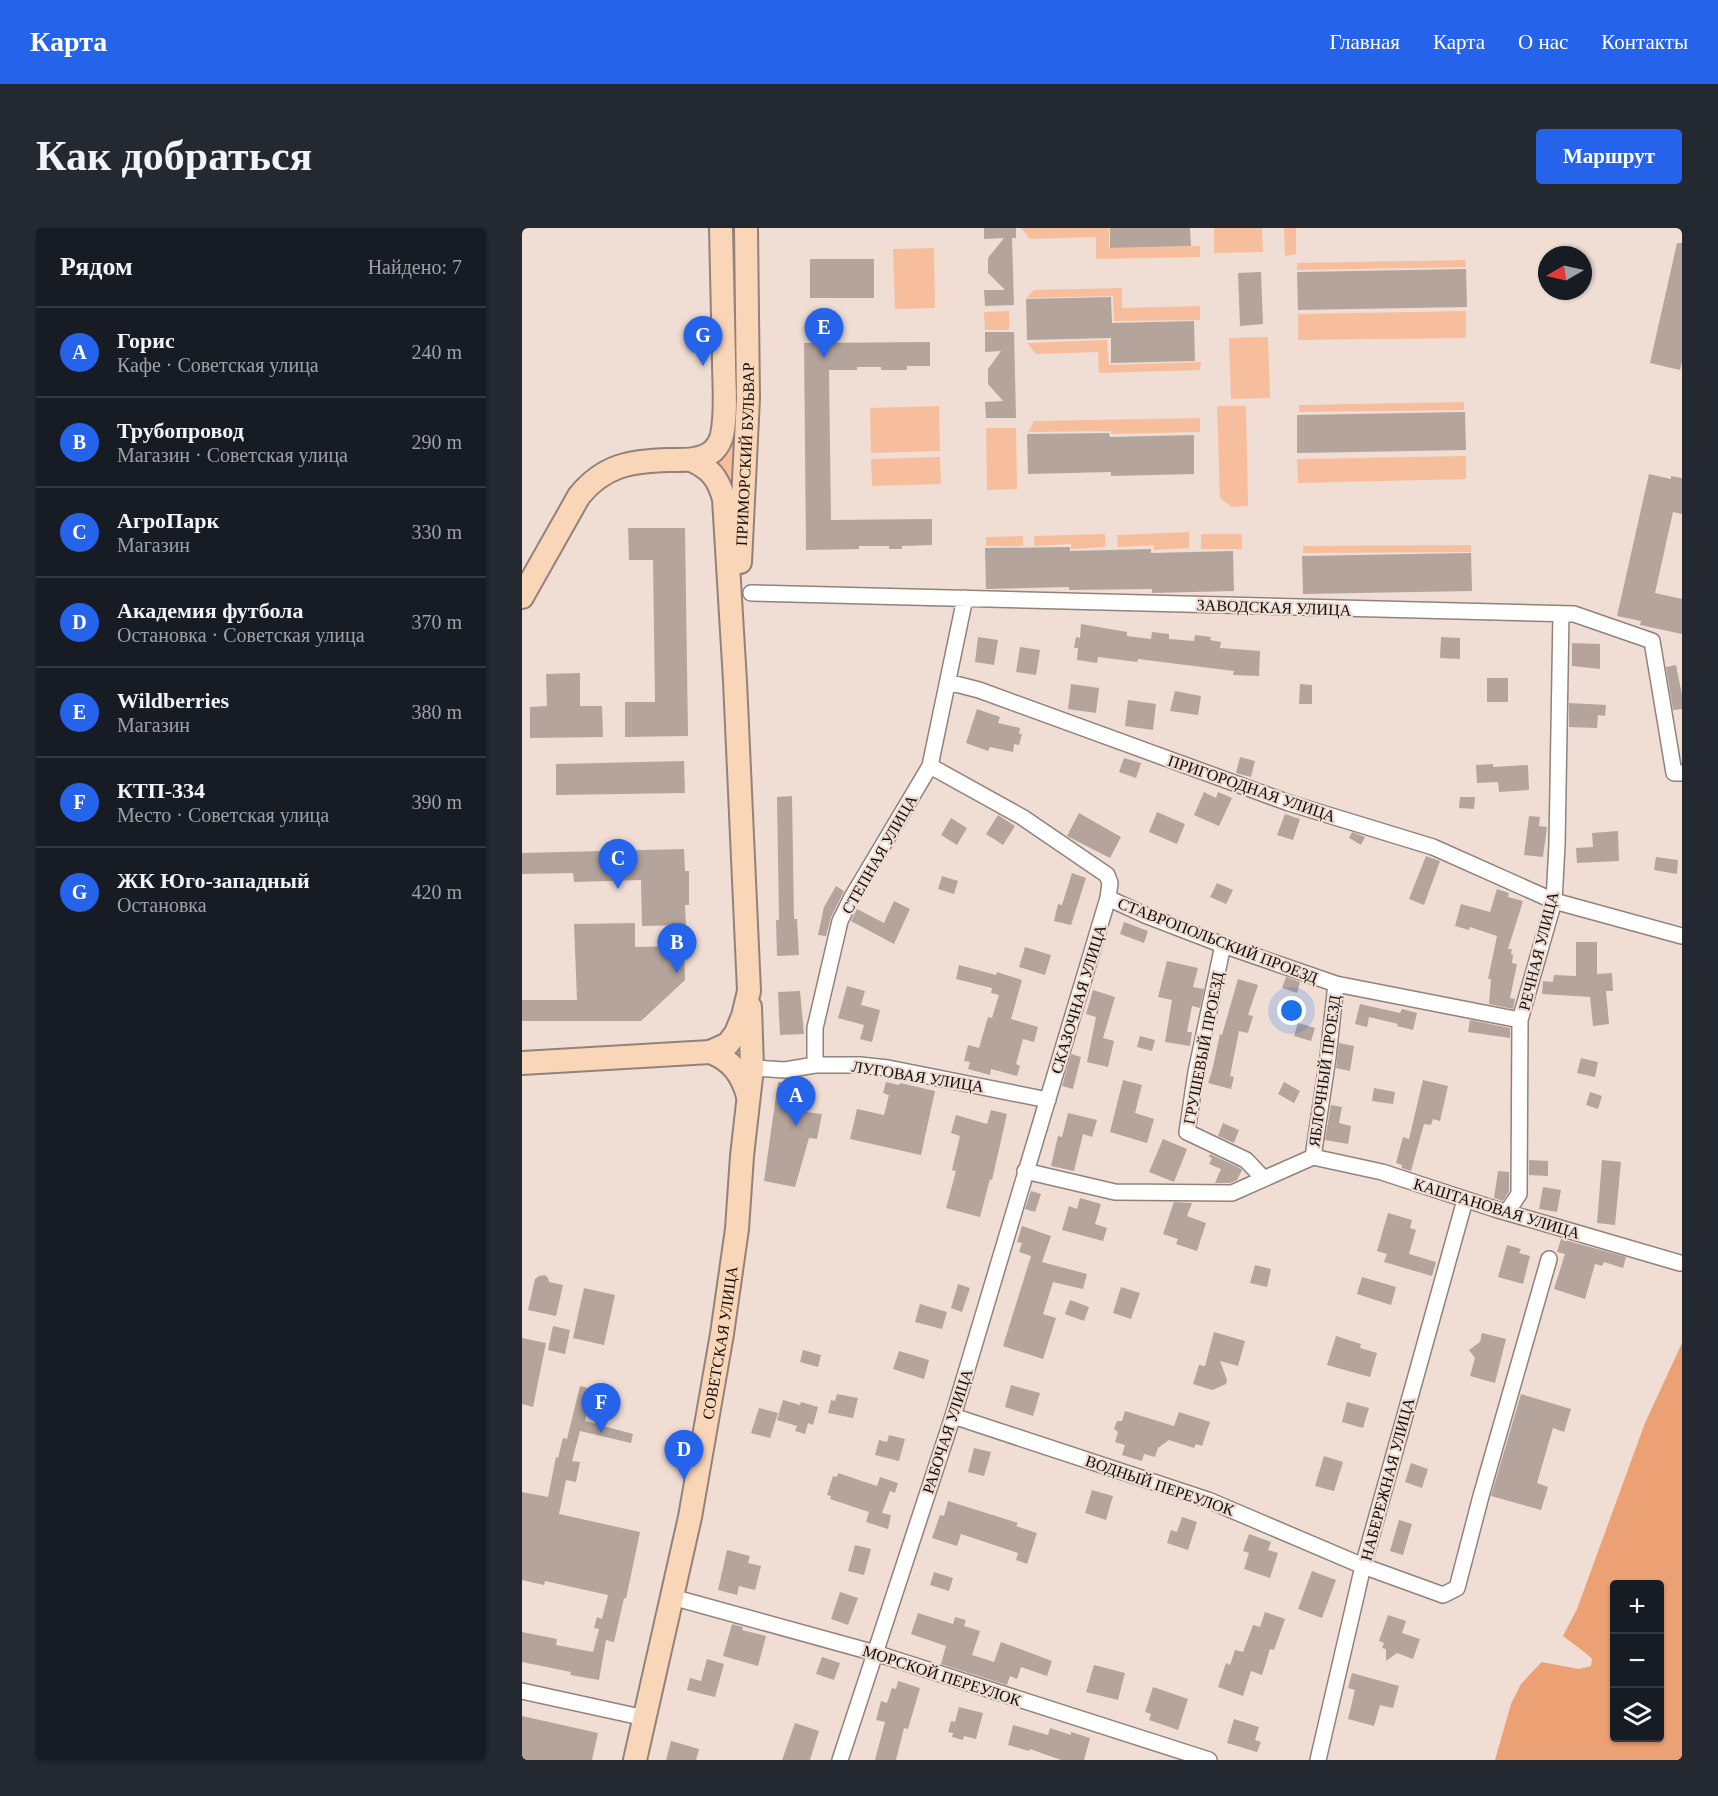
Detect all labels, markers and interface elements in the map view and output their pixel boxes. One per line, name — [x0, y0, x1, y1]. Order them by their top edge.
text: Карта — [30, 26, 107, 57]
text: Главная — [1330, 30, 1400, 54]
text: Карта — [1433, 30, 1485, 54]
text: О нас — [1518, 30, 1568, 54]
text: Контакты — [1601, 30, 1688, 54]
button: Маршрут — [1536, 129, 1682, 184]
text: Как добраться — [36, 133, 312, 179]
north arrow — [1538, 246, 1592, 300]
text: Рядом — [60, 252, 133, 281]
text: Найдено: 7 — [368, 256, 462, 278]
pin: E — [804, 308, 844, 358]
pin: G — [684, 316, 723, 366]
text: Горис — [117, 328, 175, 353]
text: A — [72, 341, 87, 363]
text: 240 m — [411, 341, 462, 363]
text: Кафе · Советская улица — [117, 354, 319, 376]
street label: ПРИМОРСКИЙ БУЛЬВАР — [733, 362, 757, 546]
text: Трубопровод — [117, 418, 244, 443]
text: B — [73, 431, 86, 453]
text: 290 m — [411, 431, 462, 453]
text: Магазин · Советская улица — [117, 444, 348, 466]
text: АгроПарк — [117, 508, 219, 533]
text: C — [72, 521, 87, 543]
text: 330 m — [411, 521, 462, 543]
text: Магазин — [117, 534, 190, 556]
street label: ЗАВОДСКАЯ УЛИЦА — [1196, 596, 1352, 620]
text: Академия футбола — [117, 598, 303, 623]
text: D — [72, 611, 87, 633]
text: 370 m — [411, 611, 462, 633]
text: Остановка · Советская улица — [117, 624, 365, 646]
text: Wildberries — [117, 688, 229, 713]
text: E — [73, 701, 86, 723]
text: 380 m — [411, 701, 462, 723]
text: Магазин — [117, 714, 190, 736]
street label: ПРИГОРОДНАЯ УЛИЦА — [1166, 752, 1338, 826]
text: КТП-334 — [117, 778, 205, 803]
text: F — [73, 791, 86, 813]
text: 390 m — [411, 791, 462, 813]
street label: СТЕПНАЯ УЛИЦА — [838, 791, 922, 917]
text: Место · Советская улица — [117, 804, 329, 826]
pin: C — [598, 840, 638, 889]
text: ЖК Юго-западный — [117, 868, 310, 893]
text: G — [72, 881, 87, 903]
text: 420 m — [411, 881, 462, 903]
street label: РЕЧНАЯ УЛИЦА — [1515, 889, 1563, 1013]
street label: СТАВРОПОЛЬСКИЙ ПРОЕЗД — [1115, 893, 1321, 988]
text: Остановка — [117, 894, 207, 916]
street label: СКАЗОЧНАЯ УЛИЦА — [1048, 922, 1110, 1076]
pin: B — [658, 924, 696, 973]
street label: ГРУШЕВЫЙ ПРОЕЗД — [1179, 970, 1228, 1126]
street label: ЯБЛОЧНЫЙ ПРОЕЗД — [1304, 994, 1345, 1148]
your location — [1277, 996, 1306, 1025]
street label: ЛУГОВАЯ УЛИЦА — [850, 1058, 986, 1096]
pin: A — [776, 1076, 816, 1126]
street label: КАШТАНОВАЯ УЛИЦА — [1411, 1175, 1582, 1243]
street label: СОВЕТСКАЯ УЛИЦА — [699, 1264, 741, 1421]
street label: РАБОЧАЯ УЛИЦА — [919, 1366, 977, 1496]
pin: F — [582, 1384, 620, 1433]
street label: НАБЕРЕЖНАЯ УЛИЦА — [1358, 1395, 1419, 1563]
pin: D — [664, 1430, 704, 1480]
street label: ВОДНЫЙ ПЕРЕУЛОК — [1083, 1451, 1237, 1520]
map controls — [1610, 1580, 1664, 1742]
button: + — [1610, 1580, 1664, 1634]
button: − — [1610, 1634, 1664, 1688]
street label: МОРСКОЙ ПЕРЕУЛОК — [861, 1641, 1024, 1709]
button: layers — [1610, 1688, 1664, 1742]

